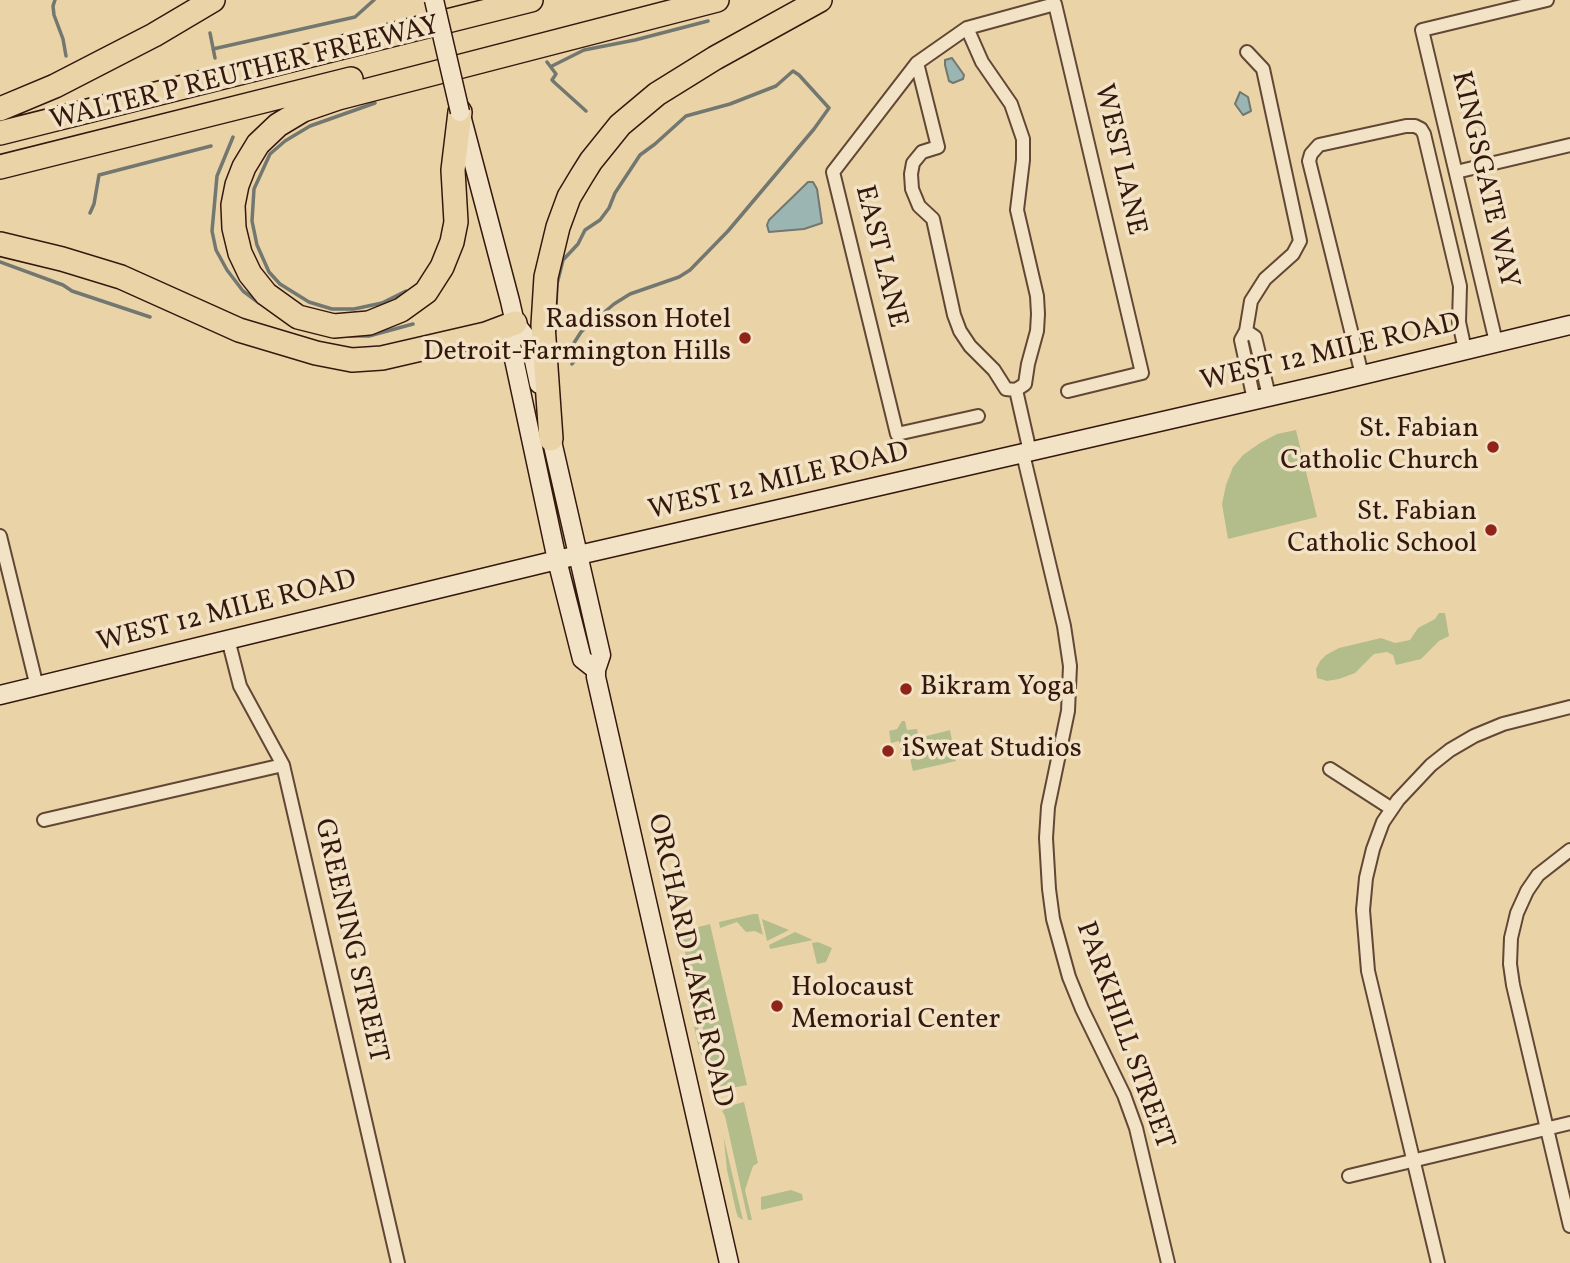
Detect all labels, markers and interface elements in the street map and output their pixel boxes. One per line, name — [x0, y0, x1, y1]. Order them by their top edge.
street label: WALTER P REUTHER FREEWAY — [47, 10, 443, 140]
street label: KINGSGATE WAY — [1442, 68, 1524, 292]
street label: WEST LANE — [1084, 81, 1152, 239]
street label: EAST LANE — [845, 182, 913, 332]
place label: Radisson Hotel Detroit-Farmington Hills — [423, 305, 731, 371]
street label: WEST 12 MILE ROAD — [1198, 308, 1464, 400]
marker: Radisson Hotel Detroit-Farmington Hills — [737, 330, 753, 346]
place label: St. Fabian Catholic Church — [1280, 414, 1479, 480]
street label: WEST 12 MILE ROAD — [646, 437, 912, 529]
marker: St. Fabian Catholic Church — [1485, 439, 1501, 455]
place label: St. Fabian Catholic School — [1287, 497, 1477, 563]
marker: St. Fabian Catholic School — [1483, 522, 1499, 538]
street label: WEST 12 MILE ROAD — [94, 565, 360, 661]
place label: Bikram Yoga — [920, 672, 1075, 706]
marker: Bikram Yoga — [898, 681, 914, 697]
place label: iSweat Studios — [902, 734, 1082, 768]
marker: iSweat Studios — [880, 743, 896, 759]
street label: ORCHARD LAKE ROAD — [638, 811, 738, 1111]
street label: GREENING STREET — [305, 816, 393, 1066]
street label: PARKHILL STREET — [1066, 918, 1180, 1154]
place label: Holocaust Memorial Center — [791, 973, 1000, 1039]
marker: Holocaust Memorial Center — [769, 998, 785, 1014]

